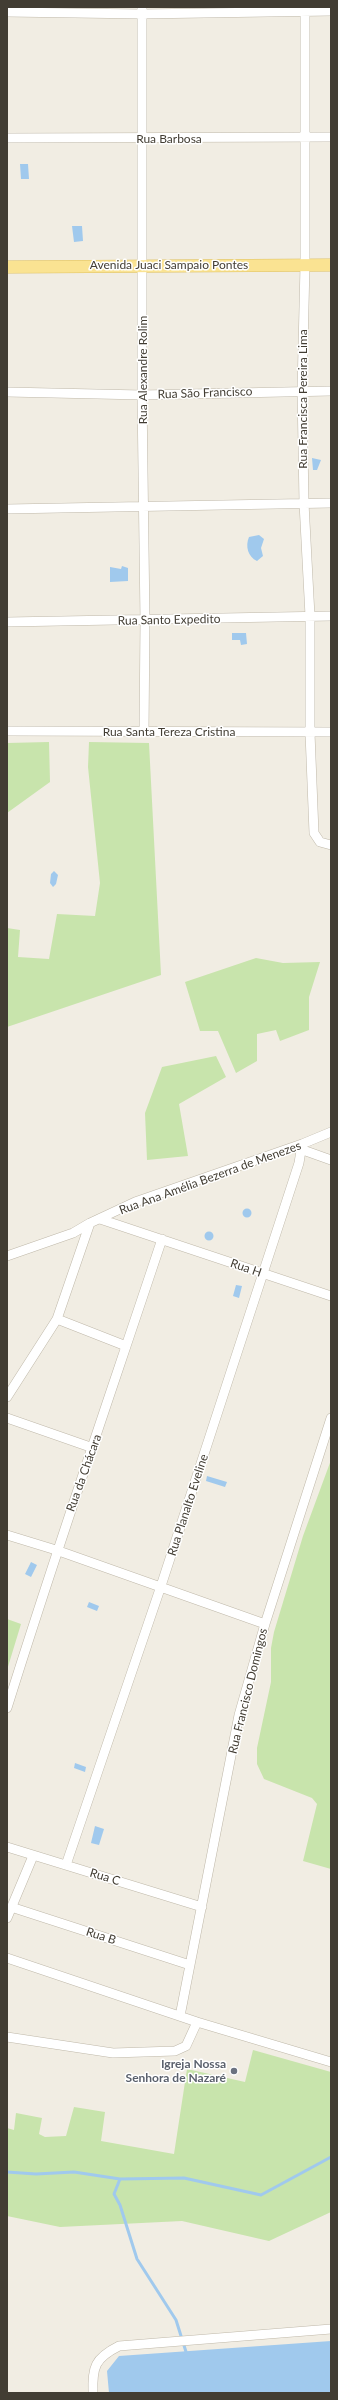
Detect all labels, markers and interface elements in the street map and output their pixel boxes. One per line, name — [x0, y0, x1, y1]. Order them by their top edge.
street label: Rua Barbosa — [136, 132, 202, 146]
street label: Avenida Juaci Sampaio Pontes — [90, 258, 248, 272]
street label: Rua Alexandre Rolim — [136, 316, 150, 424]
street label: Rua Francisca Pereira Lima — [296, 329, 310, 469]
street label: Rua São Francisco — [157, 384, 253, 402]
street label: Rua Santo Expedito — [117, 612, 221, 628]
street label: Rua Santa Tereza Cristina — [103, 725, 235, 739]
street label: Rua Ana Amélia Bezerra de Menezes — [117, 1138, 303, 1218]
street label: Rua H — [228, 1256, 264, 1280]
street label: Rua da Chácara — [63, 1432, 105, 1514]
street label: Rua Planalto Eveline — [165, 1452, 211, 1558]
street label: Rua Francisco Domingos — [225, 1627, 271, 1755]
street label: Rua C — [88, 1866, 122, 1888]
street label: Rua B — [84, 1924, 118, 1948]
place label: Igreja Nossa Senhora de Nazaré — [126, 2057, 226, 2085]
marker: Igreja Nossa Senhora de Nazaré — [229, 2066, 239, 2076]

